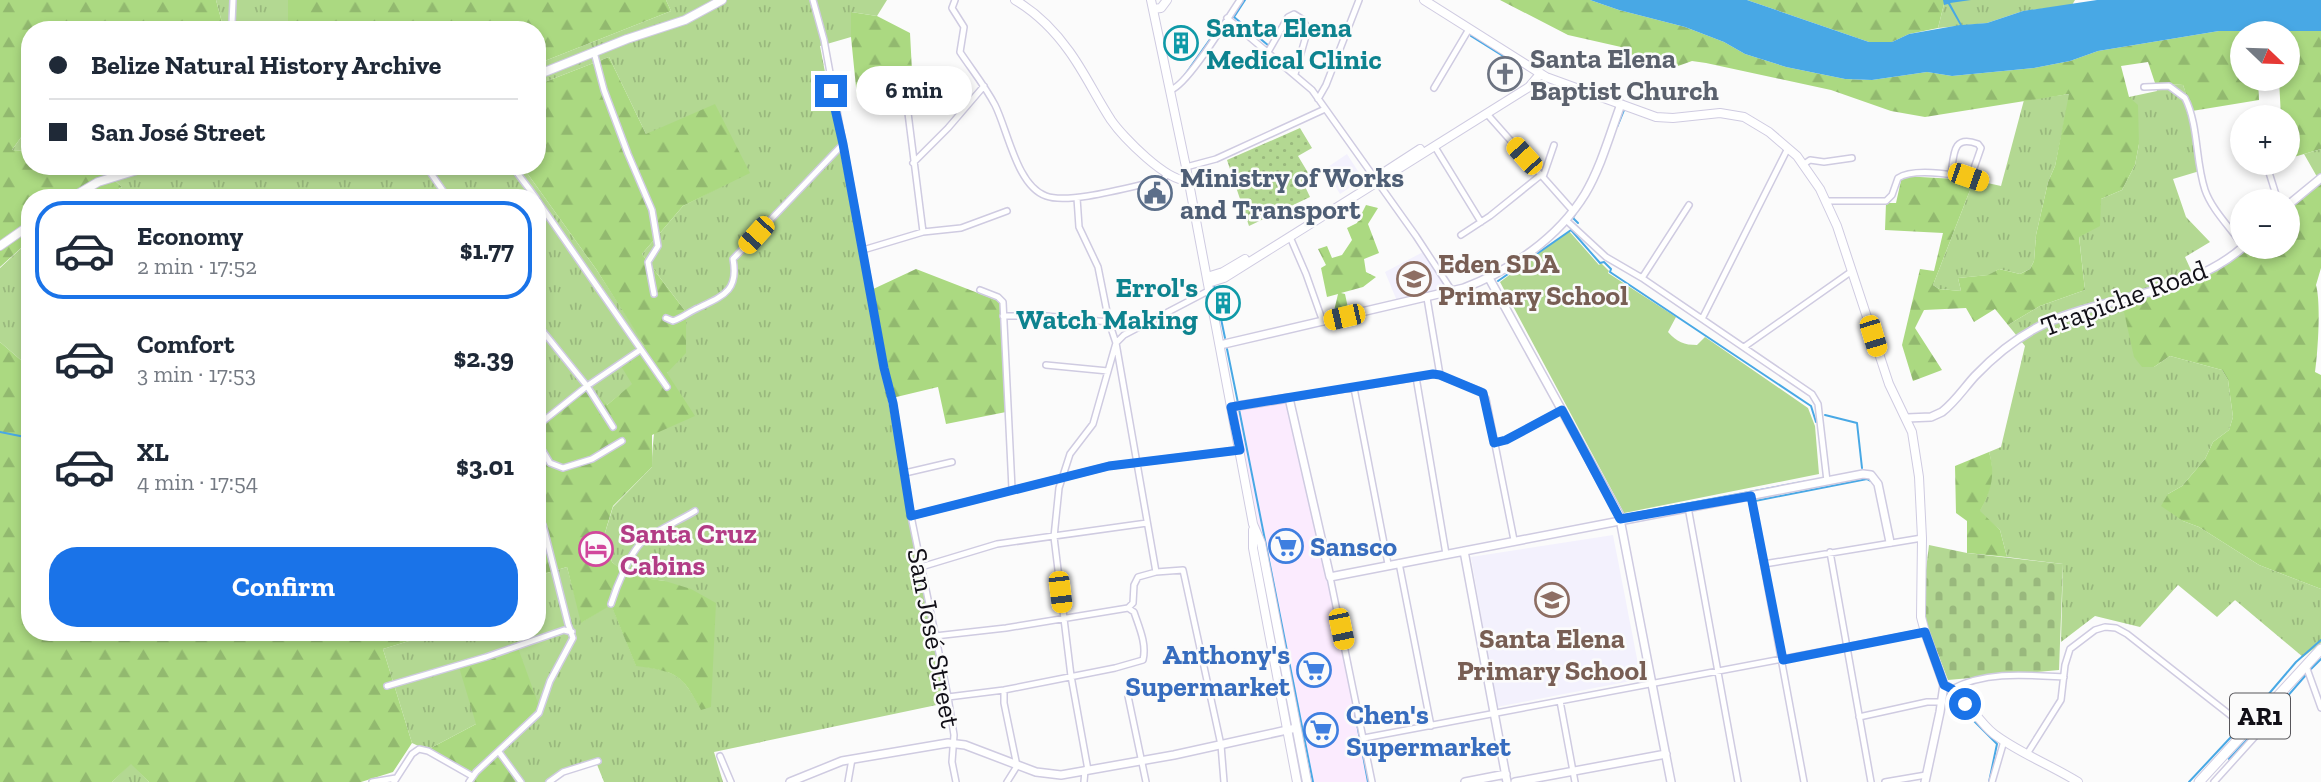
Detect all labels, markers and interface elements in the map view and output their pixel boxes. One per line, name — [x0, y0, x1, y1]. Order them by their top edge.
place label: Santa Elena Medical Clinic — [1206, 11, 1382, 76]
north arrow — [2230, 21, 2300, 91]
map controls — [2230, 21, 2300, 259]
building icon: Santa Elena Medical Clinic — [1162, 24, 1200, 62]
place label: Santa Elena Baptist Church — [1530, 42, 1719, 107]
text: Belize Natural History Archive — [91, 49, 441, 81]
church icon: Santa Elena Baptist Church — [1486, 55, 1524, 93]
callout: 6 min — [856, 66, 971, 116]
route end — [815, 75, 847, 107]
text: 6 min — [885, 76, 943, 104]
button: + — [2230, 105, 2300, 175]
text: San José Street — [91, 116, 265, 148]
car — [1503, 133, 1546, 179]
car — [1945, 160, 1992, 194]
place label: Ministry of Works and Transport — [1180, 161, 1404, 226]
public building icon: Ministry of Works and Transport — [1136, 174, 1174, 212]
button: − — [2230, 189, 2300, 259]
car — [735, 212, 778, 258]
icon: car — [53, 219, 116, 282]
text: Economy — [137, 220, 243, 252]
text: $1.77 — [460, 234, 514, 266]
place label: Eden SDA Primary School — [1438, 247, 1628, 312]
text: 2 min · 17:52 — [137, 252, 257, 280]
street label: Trapiche Road — [2037, 253, 2211, 343]
school or university icon: Eden SDA Primary School — [1395, 260, 1433, 298]
place label: Errol's Watch Making — [1016, 271, 1198, 336]
building icon: Errol's Watch Making — [1204, 284, 1242, 322]
car — [1322, 302, 1367, 332]
car — [1857, 313, 1890, 359]
icon: car — [53, 327, 116, 390]
text: Comfort — [137, 328, 234, 360]
text: $2.39 — [454, 342, 514, 374]
text: 3 min · 17:53 — [137, 360, 256, 388]
icon: car — [53, 435, 116, 498]
text: XL — [137, 436, 169, 468]
text: $3.01 — [456, 450, 514, 482]
text: 4 min · 17:54 — [137, 468, 258, 496]
place label: Santa Cruz Cabins — [620, 517, 757, 582]
supermarket icon: Sansco — [1267, 527, 1305, 565]
hotel icon: Santa Cruz Cabins — [577, 530, 615, 568]
place label: Sansco — [1310, 530, 1397, 563]
street label: San José Street — [900, 545, 968, 731]
button: Confirm — [49, 547, 518, 627]
car — [1048, 570, 1073, 614]
school or university icon: Santa Elena Primary School — [1533, 581, 1571, 619]
car — [1327, 606, 1356, 652]
place label: Santa Elena Primary School — [1457, 622, 1647, 687]
place label: Anthony's Supermarket — [1125, 638, 1291, 703]
supermarket icon: Anthony's Supermarket — [1295, 651, 1333, 689]
route start — [1949, 688, 1981, 720]
road number: AR1 — [2230, 694, 2290, 738]
place label: Chen's Supermarket — [1346, 698, 1512, 763]
supermarket icon: Chen's Supermarket — [1302, 711, 1340, 749]

